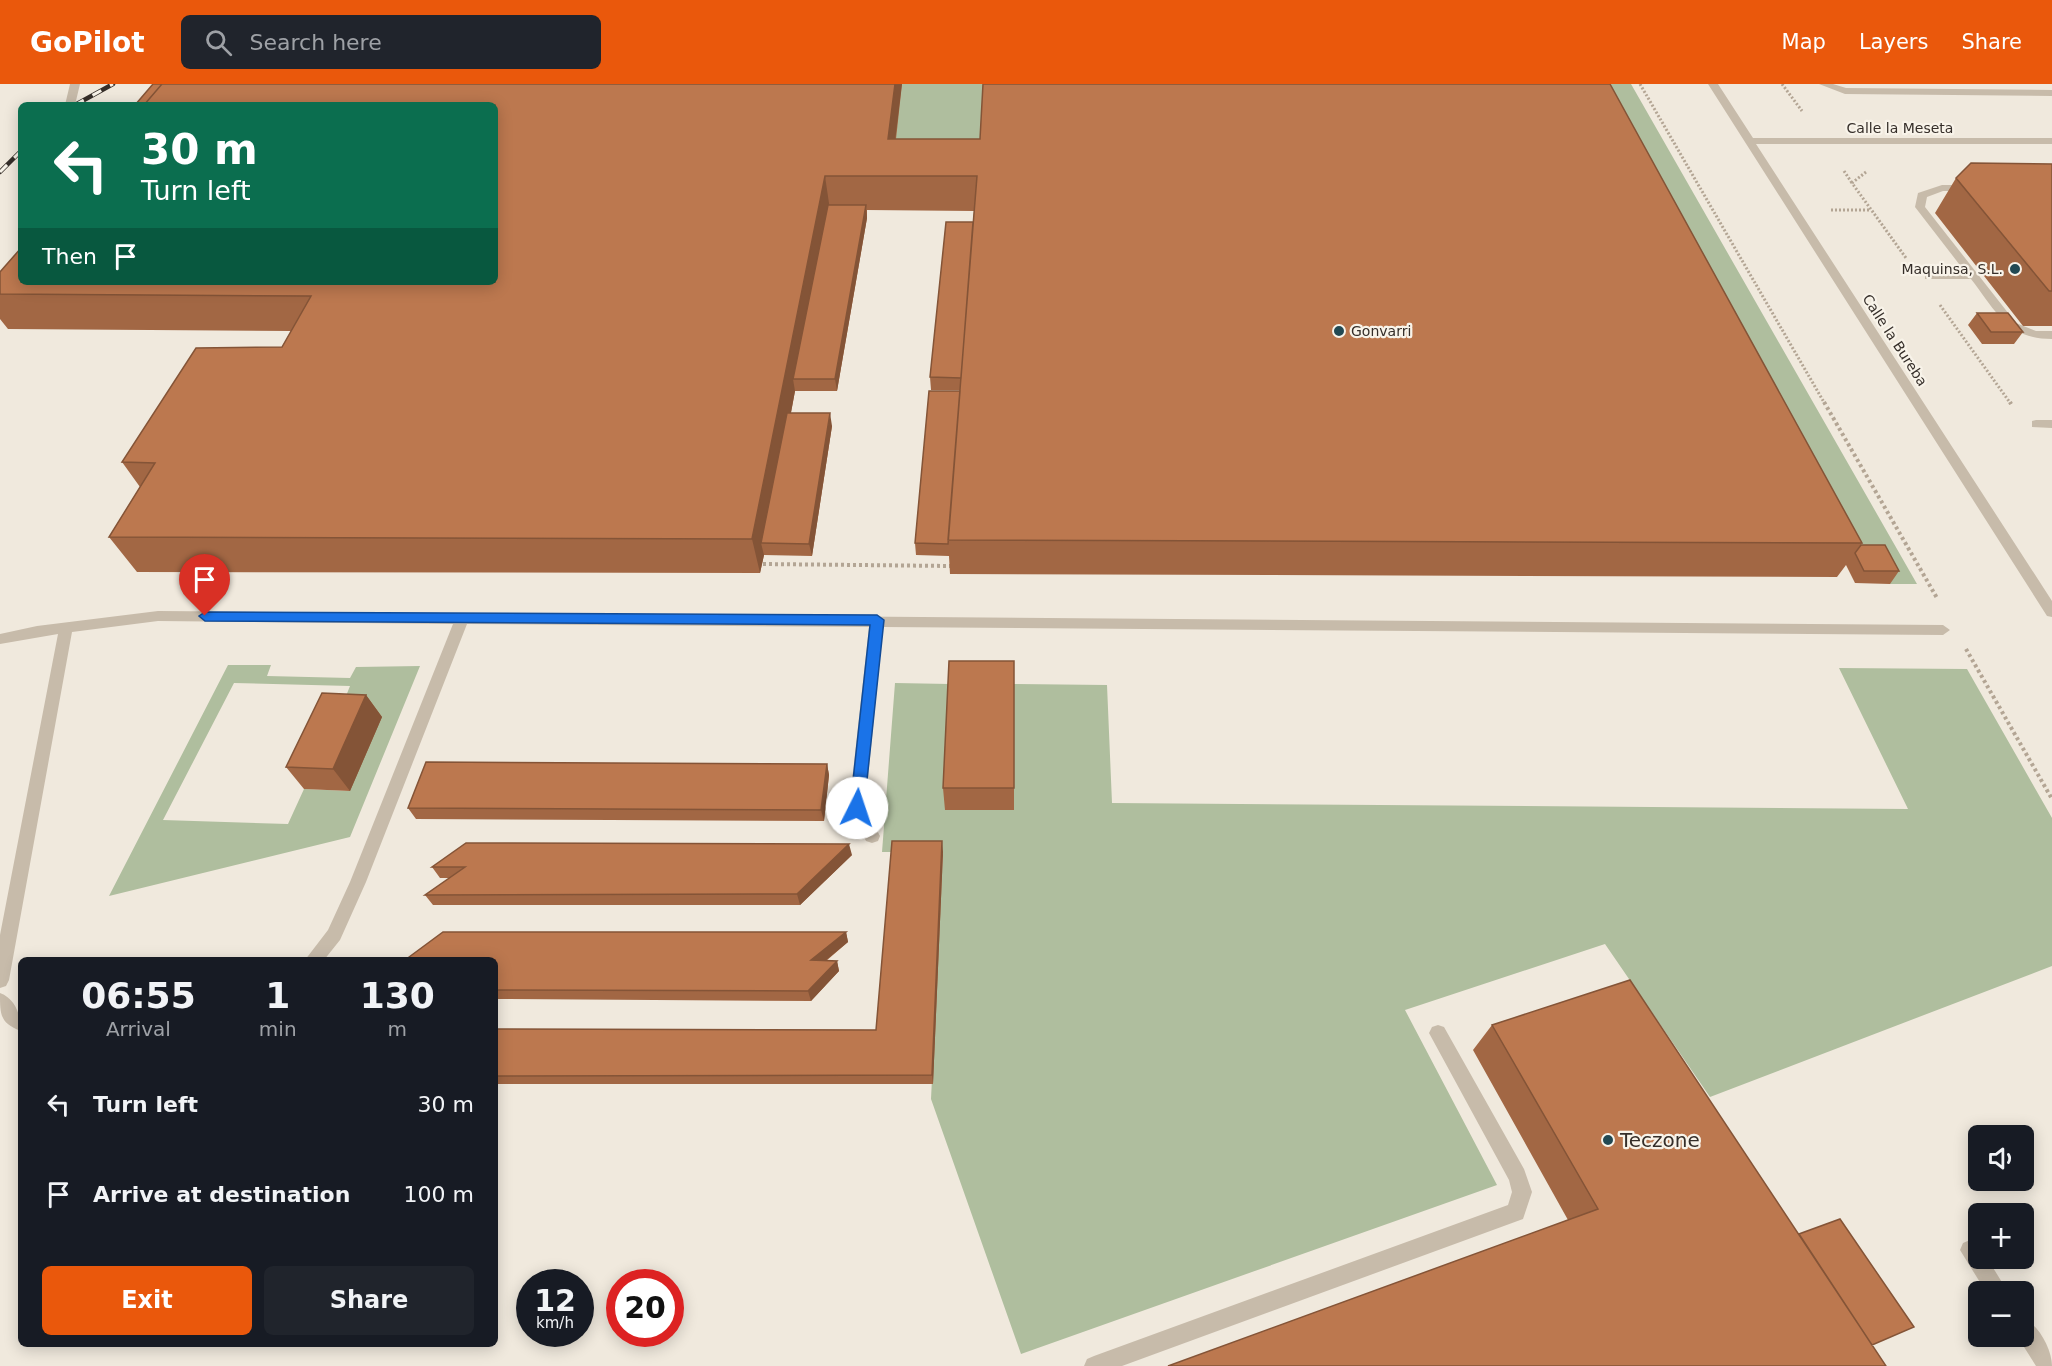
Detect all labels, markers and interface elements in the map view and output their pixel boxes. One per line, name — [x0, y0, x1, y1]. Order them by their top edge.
search box — [181, 15, 601, 69]
text: GoPilot — [30, 26, 145, 59]
icon: search — [202, 26, 235, 59]
text: Search here — [250, 30, 382, 55]
text: Map — [1782, 30, 1826, 54]
text: Layers — [1859, 30, 1928, 54]
text: Share — [1961, 30, 2022, 54]
street label: Calle la Meseta — [1847, 120, 1953, 136]
text: 30 m — [141, 125, 258, 174]
icon: left — [42, 126, 120, 204]
text: Turn left — [141, 175, 251, 206]
icon: arrive — [109, 240, 142, 273]
text: Then — [42, 244, 97, 269]
place label: Maquinsa, S.L. — [1901, 261, 2003, 277]
marker: Maquinsa, S.L. — [2008, 262, 2022, 276]
street label: Calle la Bureba — [1859, 291, 1931, 389]
place label: Gonvarri — [1351, 323, 1411, 339]
marker: Gonvarri — [1332, 324, 1346, 338]
pin — [179, 554, 230, 616]
icon: arrive — [188, 563, 221, 596]
position arrow — [825, 776, 889, 840]
text: 06:55 — [81, 975, 196, 1016]
text: 1 — [265, 975, 290, 1016]
text: 130 — [360, 975, 435, 1016]
text: Arrival — [106, 1017, 171, 1041]
text: min — [259, 1017, 297, 1041]
text: m — [388, 1017, 407, 1041]
icon: left — [42, 1088, 75, 1121]
text: Turn left — [93, 1092, 198, 1117]
text: 30 m — [418, 1092, 474, 1117]
map controls — [1968, 1125, 2034, 1347]
button: sound — [1968, 1125, 2034, 1191]
place label: Teczone — [1619, 1128, 1700, 1152]
marker: Teczone — [1601, 1133, 1615, 1147]
icon: arrive — [42, 1178, 75, 1211]
text: Arrive at destination — [93, 1182, 350, 1207]
text: 100 m — [404, 1182, 474, 1207]
button: + — [1968, 1203, 2034, 1269]
button: Exit — [42, 1266, 252, 1335]
button: Share — [264, 1266, 474, 1335]
speed limit sign: 20 — [606, 1269, 684, 1347]
button: − — [1968, 1281, 2034, 1347]
text: 12 — [534, 1283, 576, 1318]
text: km/h — [536, 1314, 574, 1332]

